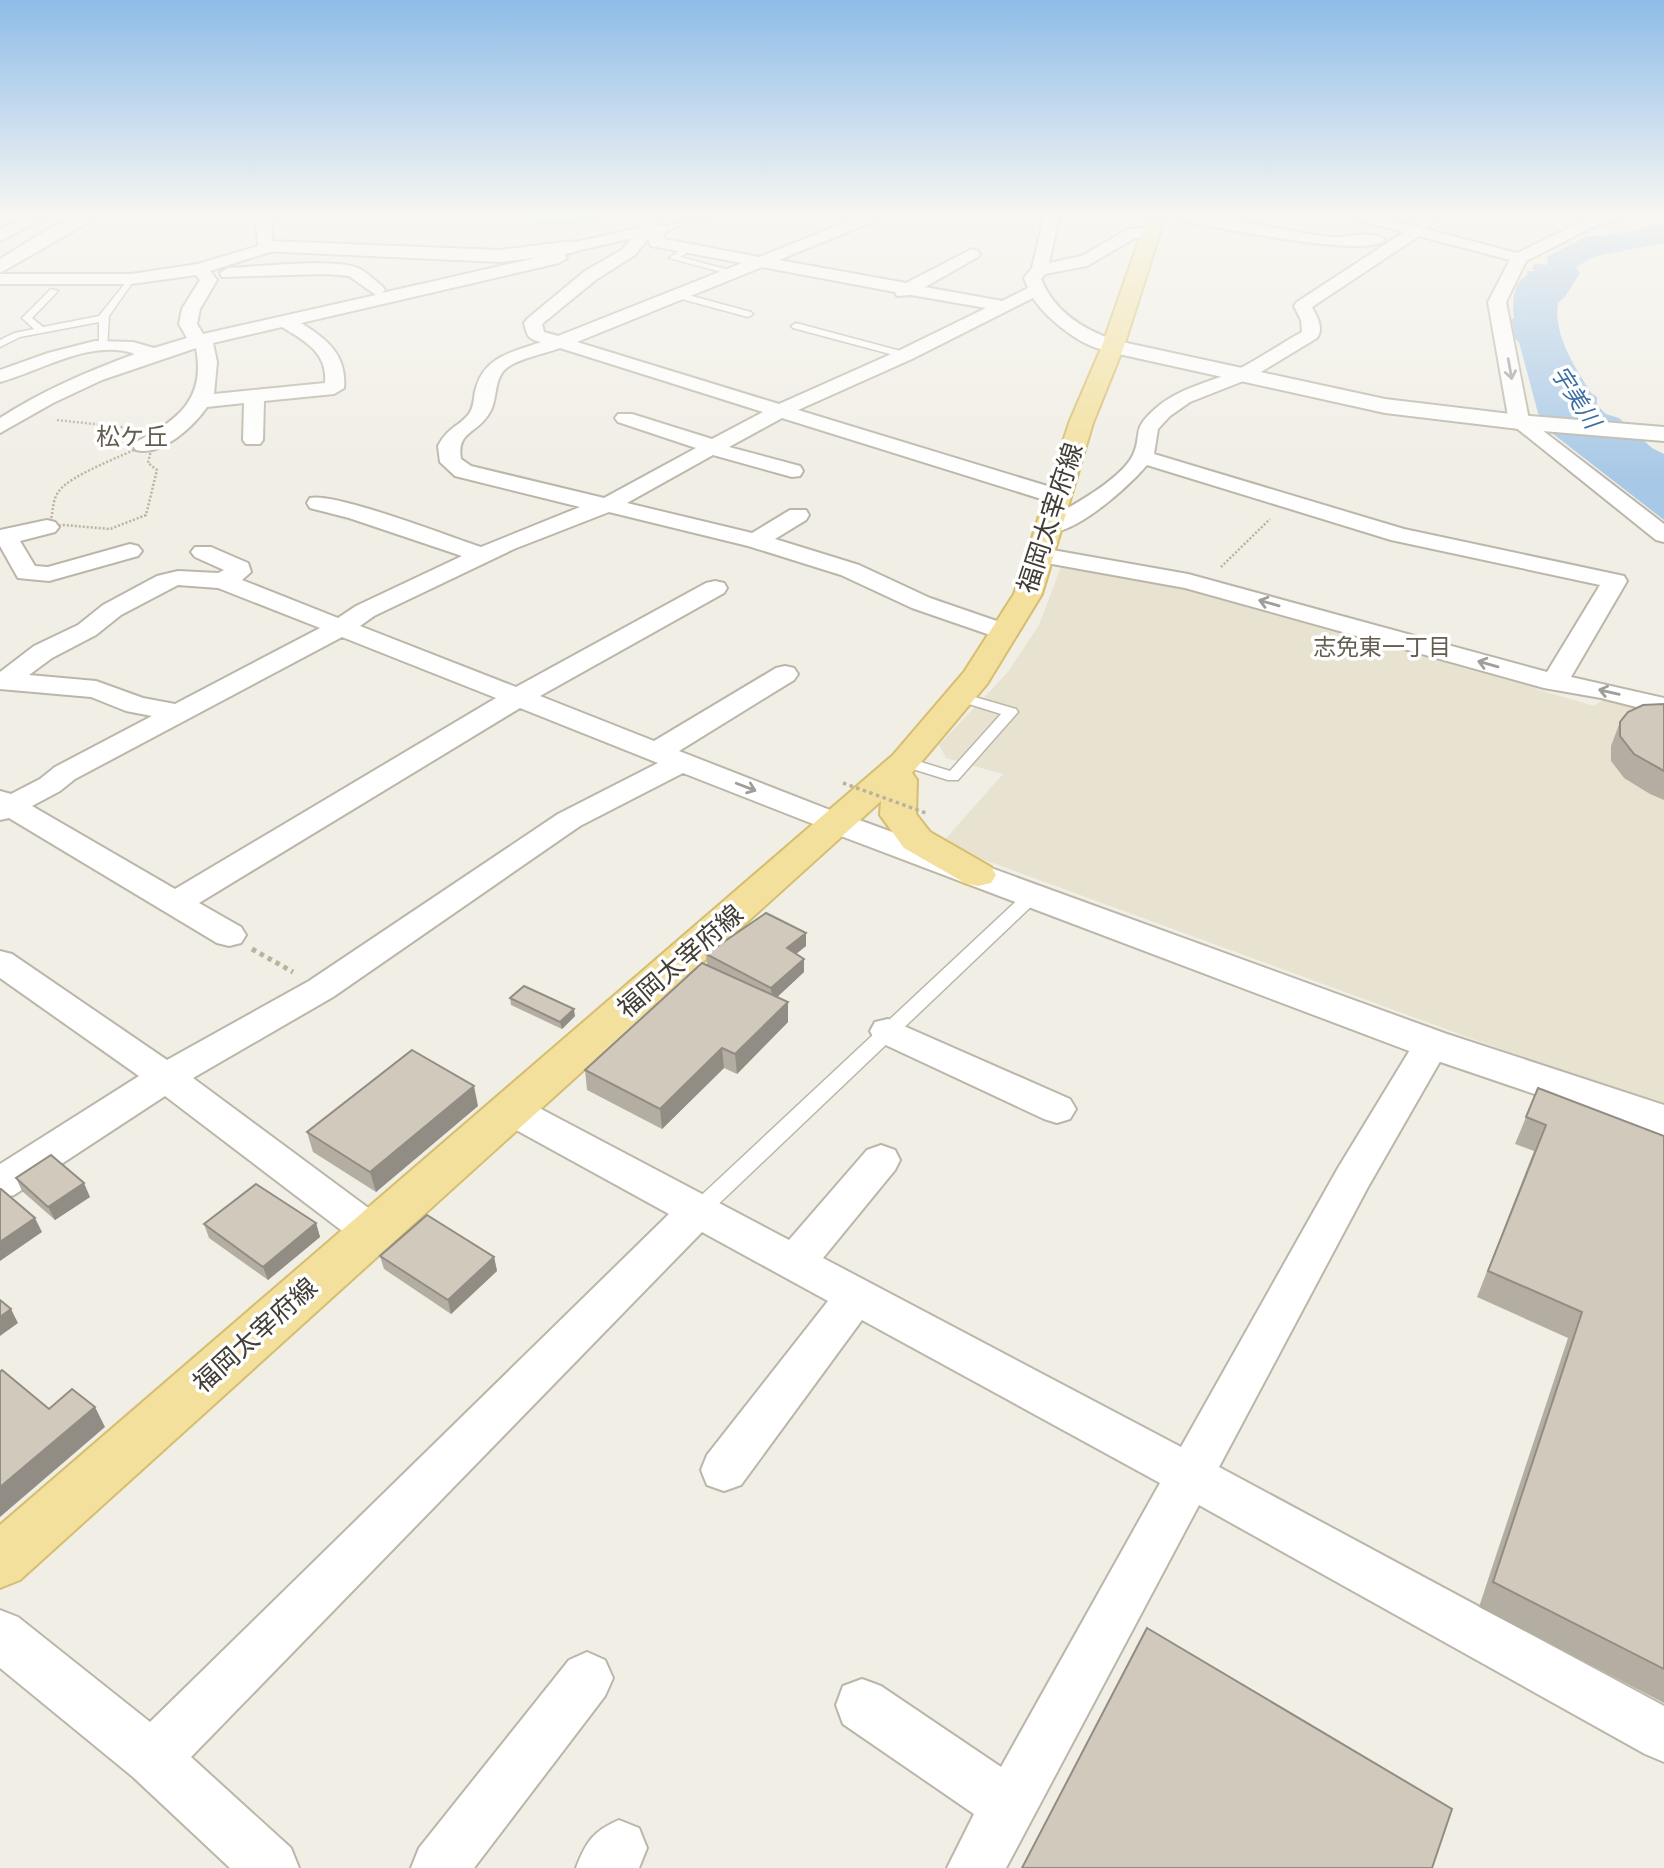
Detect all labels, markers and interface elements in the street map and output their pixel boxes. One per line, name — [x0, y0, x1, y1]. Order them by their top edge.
one-way arrow — [1504, 357, 1517, 380]
water label: 宇美川 — [1543, 359, 1611, 438]
district label: 松ケ丘 — [96, 419, 168, 454]
street label: 福岡太宰府線 — [1008, 438, 1092, 598]
one-way arrow — [1258, 596, 1281, 609]
district label: 志免東一丁目 — [1313, 630, 1451, 664]
one-way arrow — [1477, 657, 1500, 670]
one-way arrow — [1599, 685, 1621, 698]
one-way arrow — [734, 781, 756, 794]
street label: 福岡太宰府線 — [609, 895, 751, 1027]
street label: 福岡太宰府線 — [184, 1269, 326, 1401]

